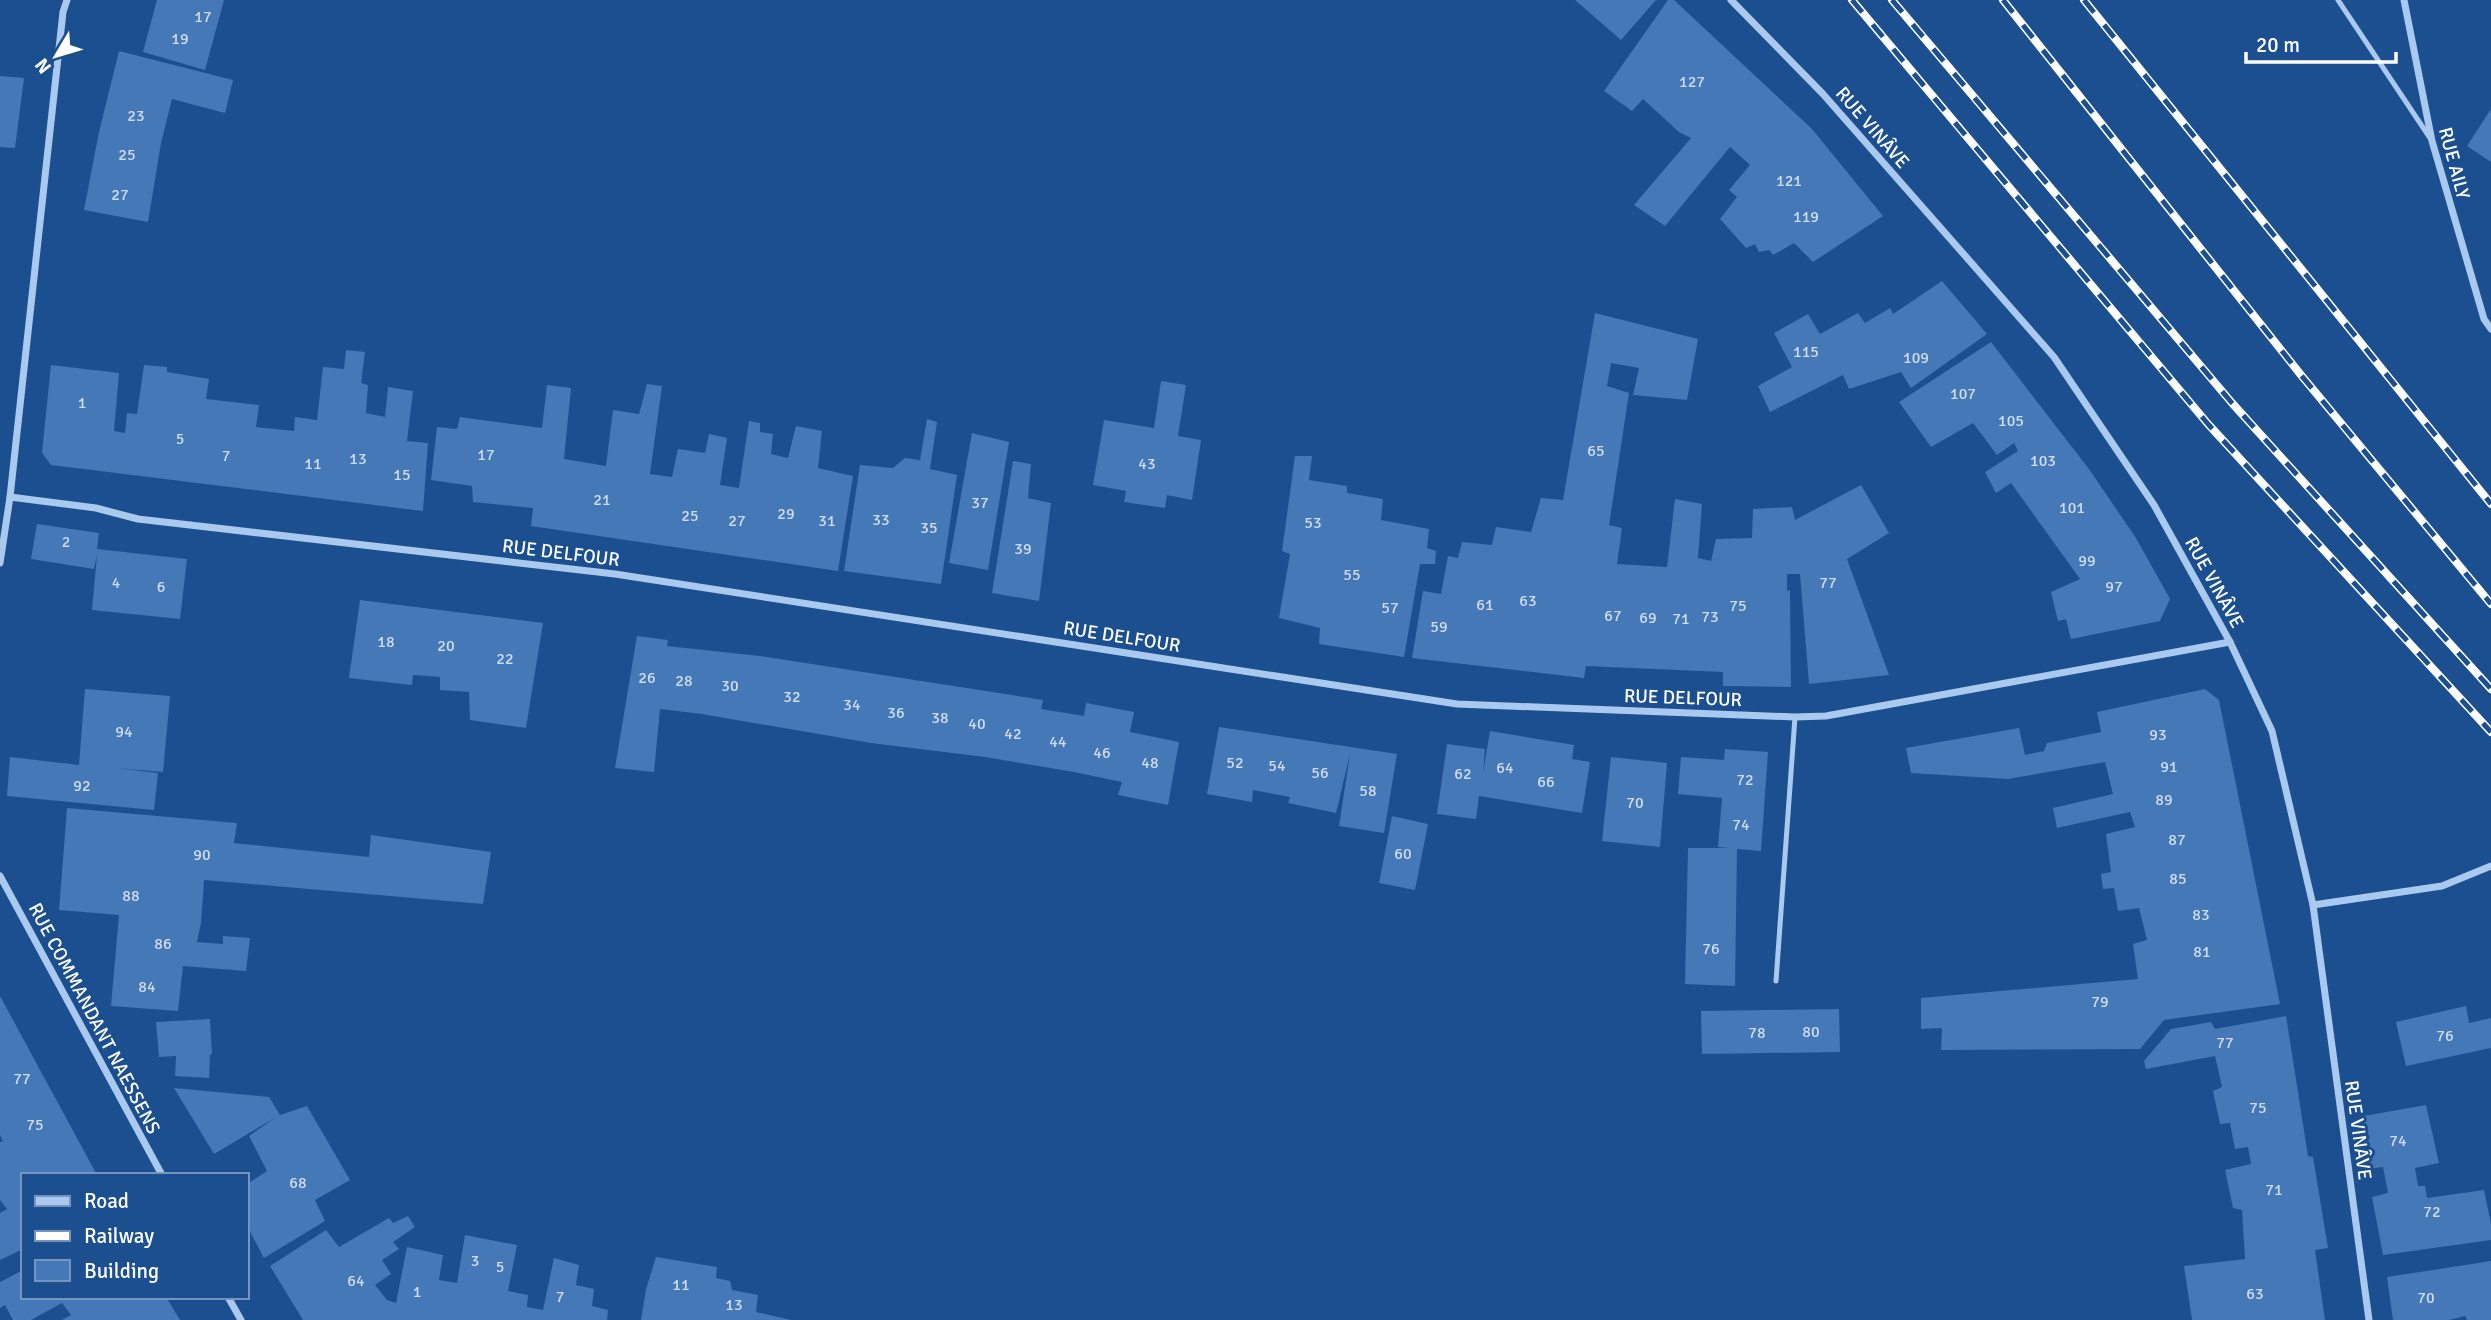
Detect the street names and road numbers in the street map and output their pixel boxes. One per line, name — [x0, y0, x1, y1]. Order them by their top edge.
street label: RUE VINÂVE — [1830, 82, 1914, 173]
street label: RUE AILY — [2433, 125, 2475, 202]
street label: RUE VINÂVE — [2179, 533, 2249, 632]
street label: RUE DELFOUR — [501, 534, 621, 572]
street label: RUE DELFOUR — [1062, 616, 1182, 658]
street label: RUE DELFOUR — [1624, 684, 1742, 712]
street label: RUE COMMANDANT NAESSENS — [23, 899, 165, 1138]
street label: RUE VINÂVE — [2339, 1079, 2377, 1182]

